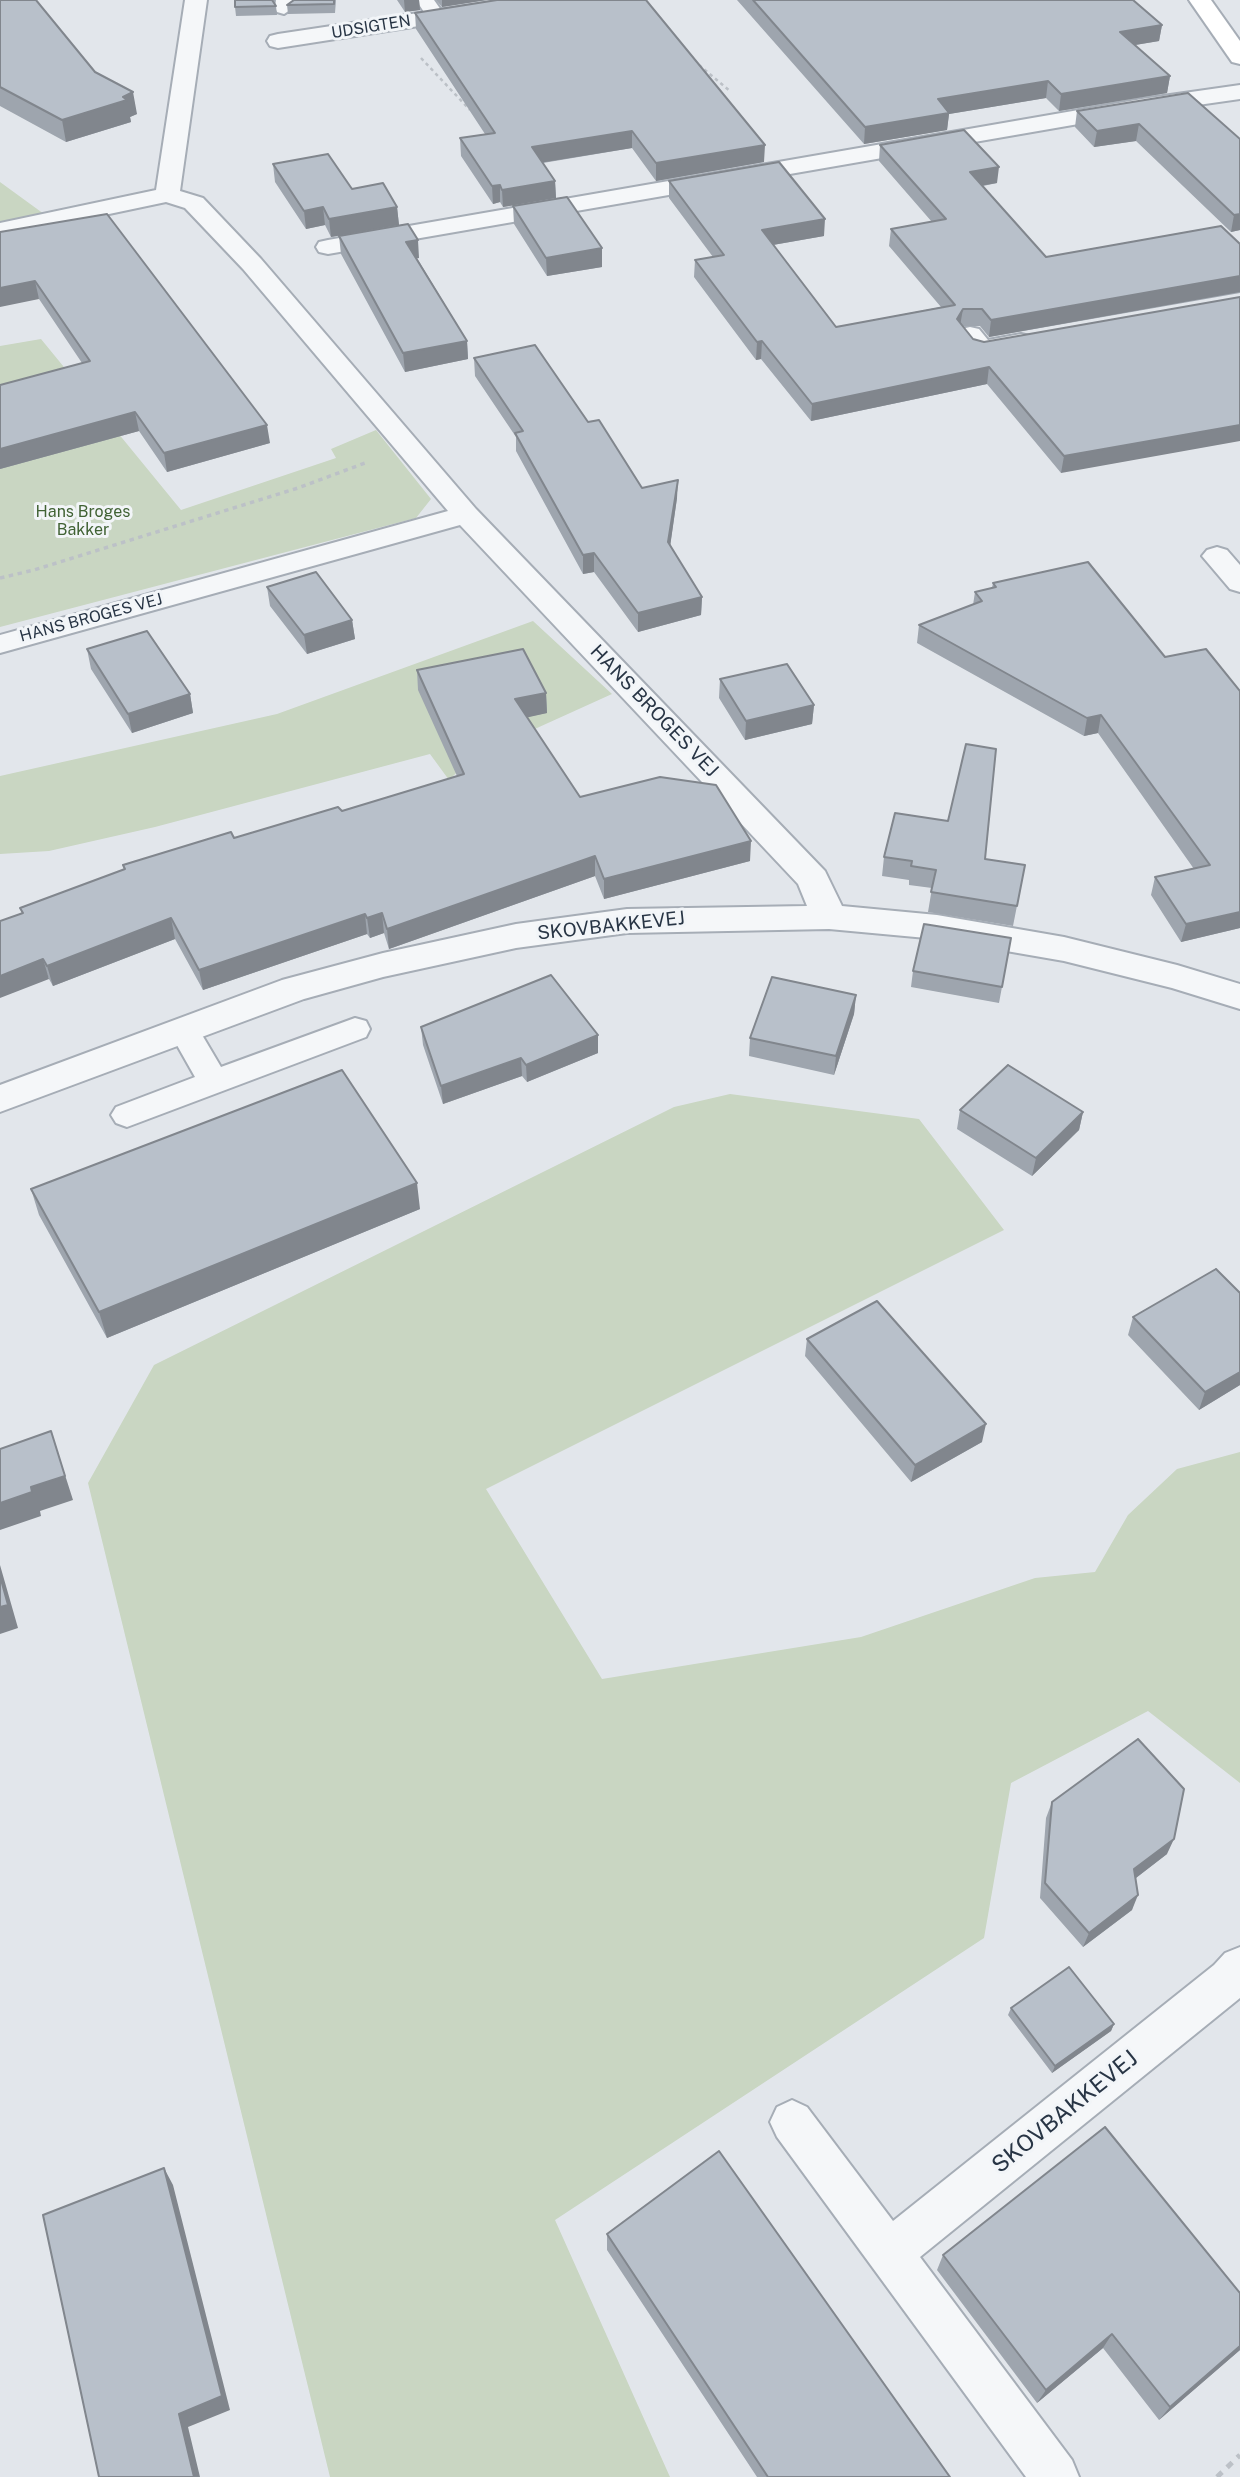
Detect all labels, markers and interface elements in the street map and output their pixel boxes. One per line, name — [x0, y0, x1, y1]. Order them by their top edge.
street label: UDSIGTEN — [330, 11, 412, 43]
park label: Hans Broges Bakker — [36, 502, 130, 540]
street label: HANS BROGES VEJ — [18, 590, 164, 646]
street label: HANS BROGES VEJ — [585, 640, 723, 782]
street label: SKOVBAKKEVEJ — [536, 907, 686, 945]
street label: SKOVBAKKEVEJ — [987, 2045, 1143, 2179]

